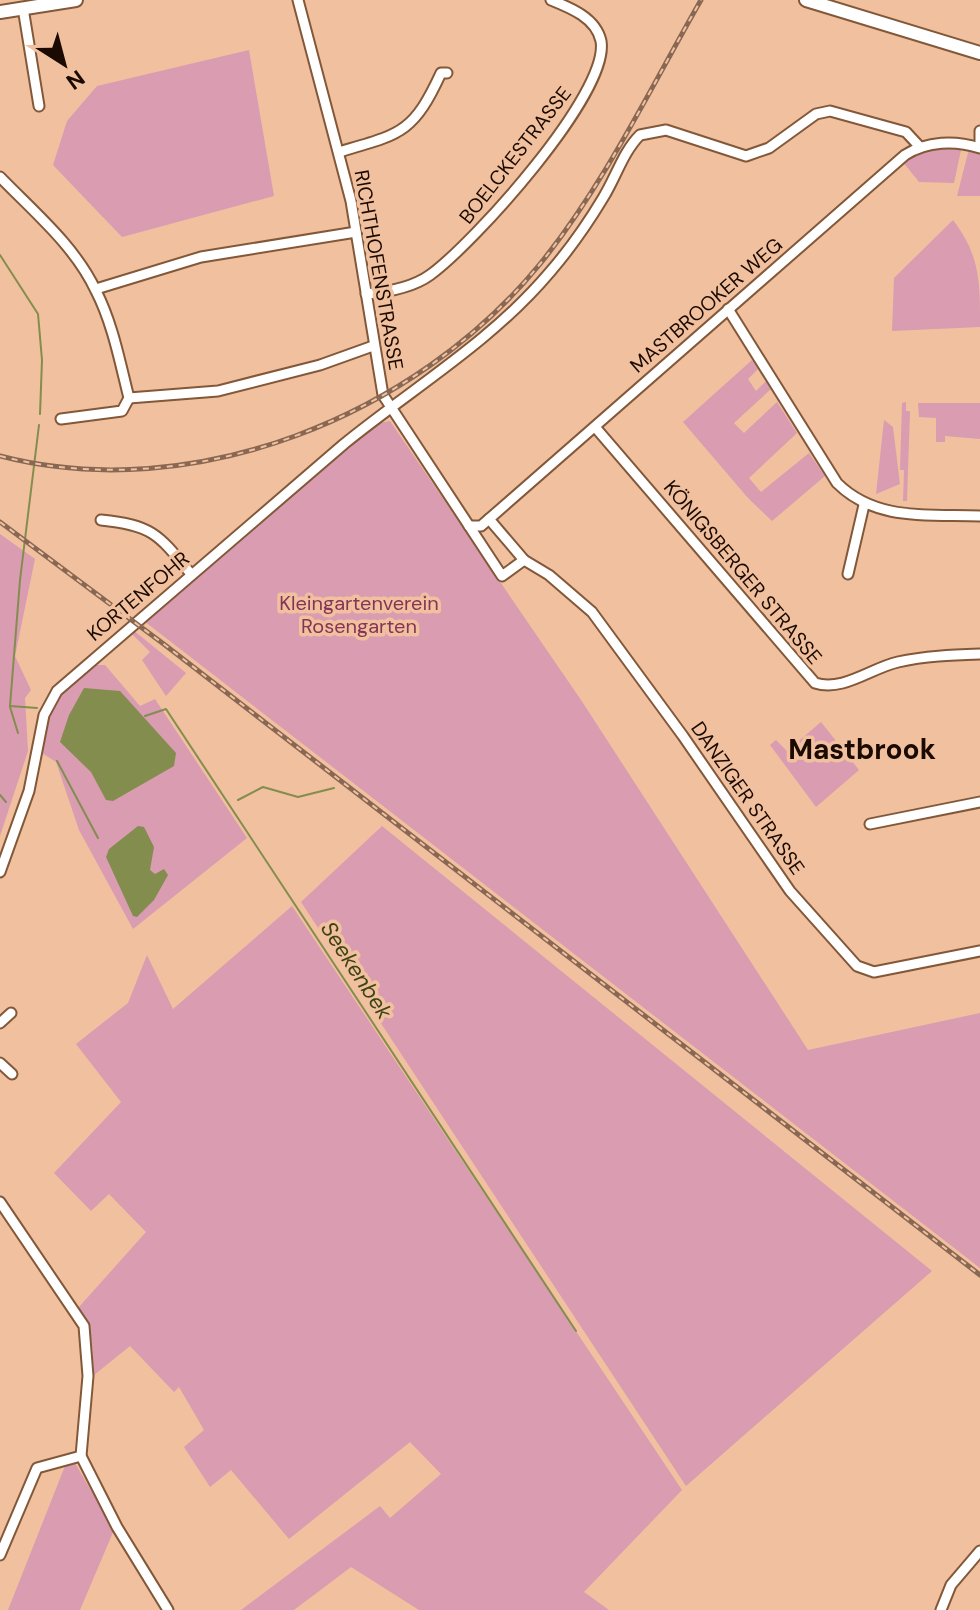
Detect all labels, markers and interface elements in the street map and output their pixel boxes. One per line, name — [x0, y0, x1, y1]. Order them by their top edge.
north arrow — [24, 24, 104, 104]
text: N — [60, 63, 90, 96]
street label: BOELCKESTRASSE — [453, 81, 577, 229]
street label: RICHTHOFENSTRASSE — [349, 168, 409, 372]
street label: MASTBROOKER WEG — [624, 232, 788, 378]
street label: KÖNIGSBERGER STRASSE — [658, 475, 828, 669]
street label: KORTENFOHR — [81, 545, 195, 647]
park label: Kleingartenverein Rosengarten — [279, 590, 439, 639]
street label: DANZIGER STRASSE — [685, 716, 811, 880]
district label: Mastbrook — [788, 731, 936, 768]
water label: Seekenbek — [314, 916, 399, 1025]

